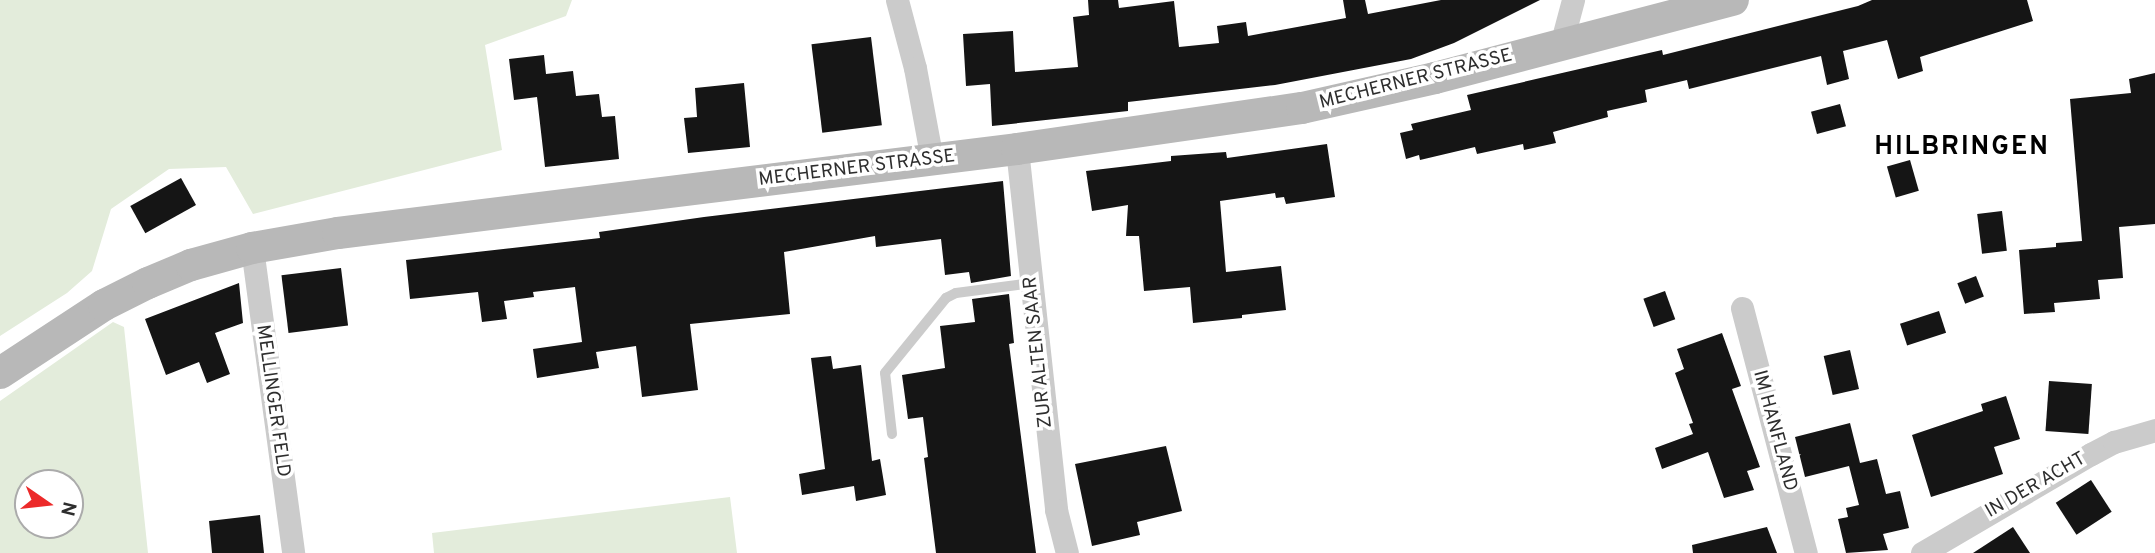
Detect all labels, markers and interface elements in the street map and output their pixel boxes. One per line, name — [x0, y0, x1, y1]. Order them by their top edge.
street label: MECHERNER STRASSE — [1317, 45, 1515, 115]
district label: HILBRINGEN — [1875, 132, 2049, 164]
street label: MECHERNER STRASSE — [757, 146, 957, 192]
street label: ZUR ALTEN SAAR — [1020, 275, 1058, 429]
street label: MELLINGER FELD — [250, 323, 294, 479]
street label: IM HANFLAND — [1747, 368, 1801, 494]
street label: IN DER ACHT — [1981, 448, 2091, 524]
north arrow — [14, 469, 84, 539]
text: N — [54, 499, 81, 518]

